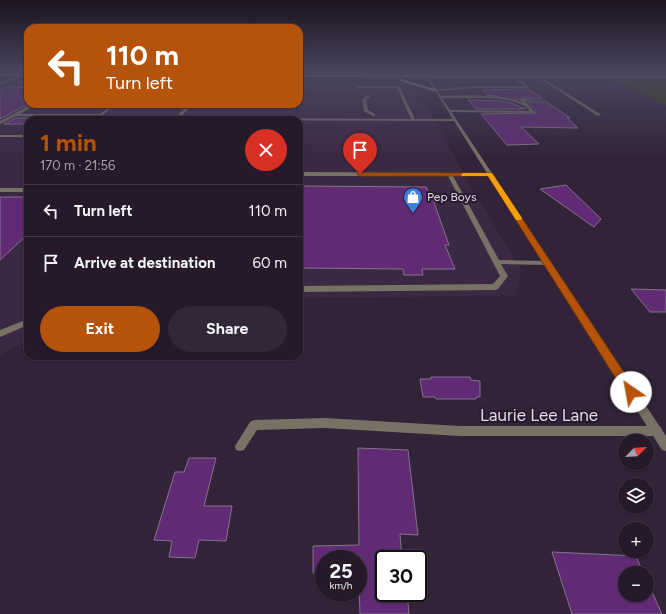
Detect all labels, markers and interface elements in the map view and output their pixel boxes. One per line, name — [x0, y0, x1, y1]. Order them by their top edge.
text: 110 m — [106, 38, 179, 72]
icon: left — [40, 40, 92, 92]
text: Turn left — [106, 72, 173, 94]
text: 1 min — [40, 128, 97, 157]
button: close — [245, 129, 287, 171]
pin — [343, 133, 377, 174]
icon: arrive — [349, 139, 371, 161]
text: 170 m · 21:56 — [40, 158, 115, 173]
shop icon: Pep Boys — [402, 186, 424, 214]
place label: Pep Boys — [427, 190, 477, 204]
icon: left — [40, 200, 62, 222]
text: Turn left — [74, 202, 132, 220]
text: 110 m — [249, 202, 287, 220]
icon: arrive — [40, 252, 62, 274]
text: Arrive at destination — [74, 254, 215, 272]
text: 60 m — [252, 254, 287, 272]
button: Exit — [40, 306, 160, 352]
button: Share — [168, 306, 287, 352]
position arrow — [610, 371, 652, 413]
street label: Laurie Lee Lane — [480, 405, 598, 425]
north arrow — [618, 434, 654, 470]
map controls — [618, 434, 654, 602]
button: layers — [618, 478, 654, 514]
button: + — [618, 522, 654, 558]
speed limit sign: 30 — [375, 550, 427, 602]
text: 25 — [329, 559, 353, 583]
button: − — [618, 566, 654, 602]
text: km/h — [330, 579, 352, 592]

